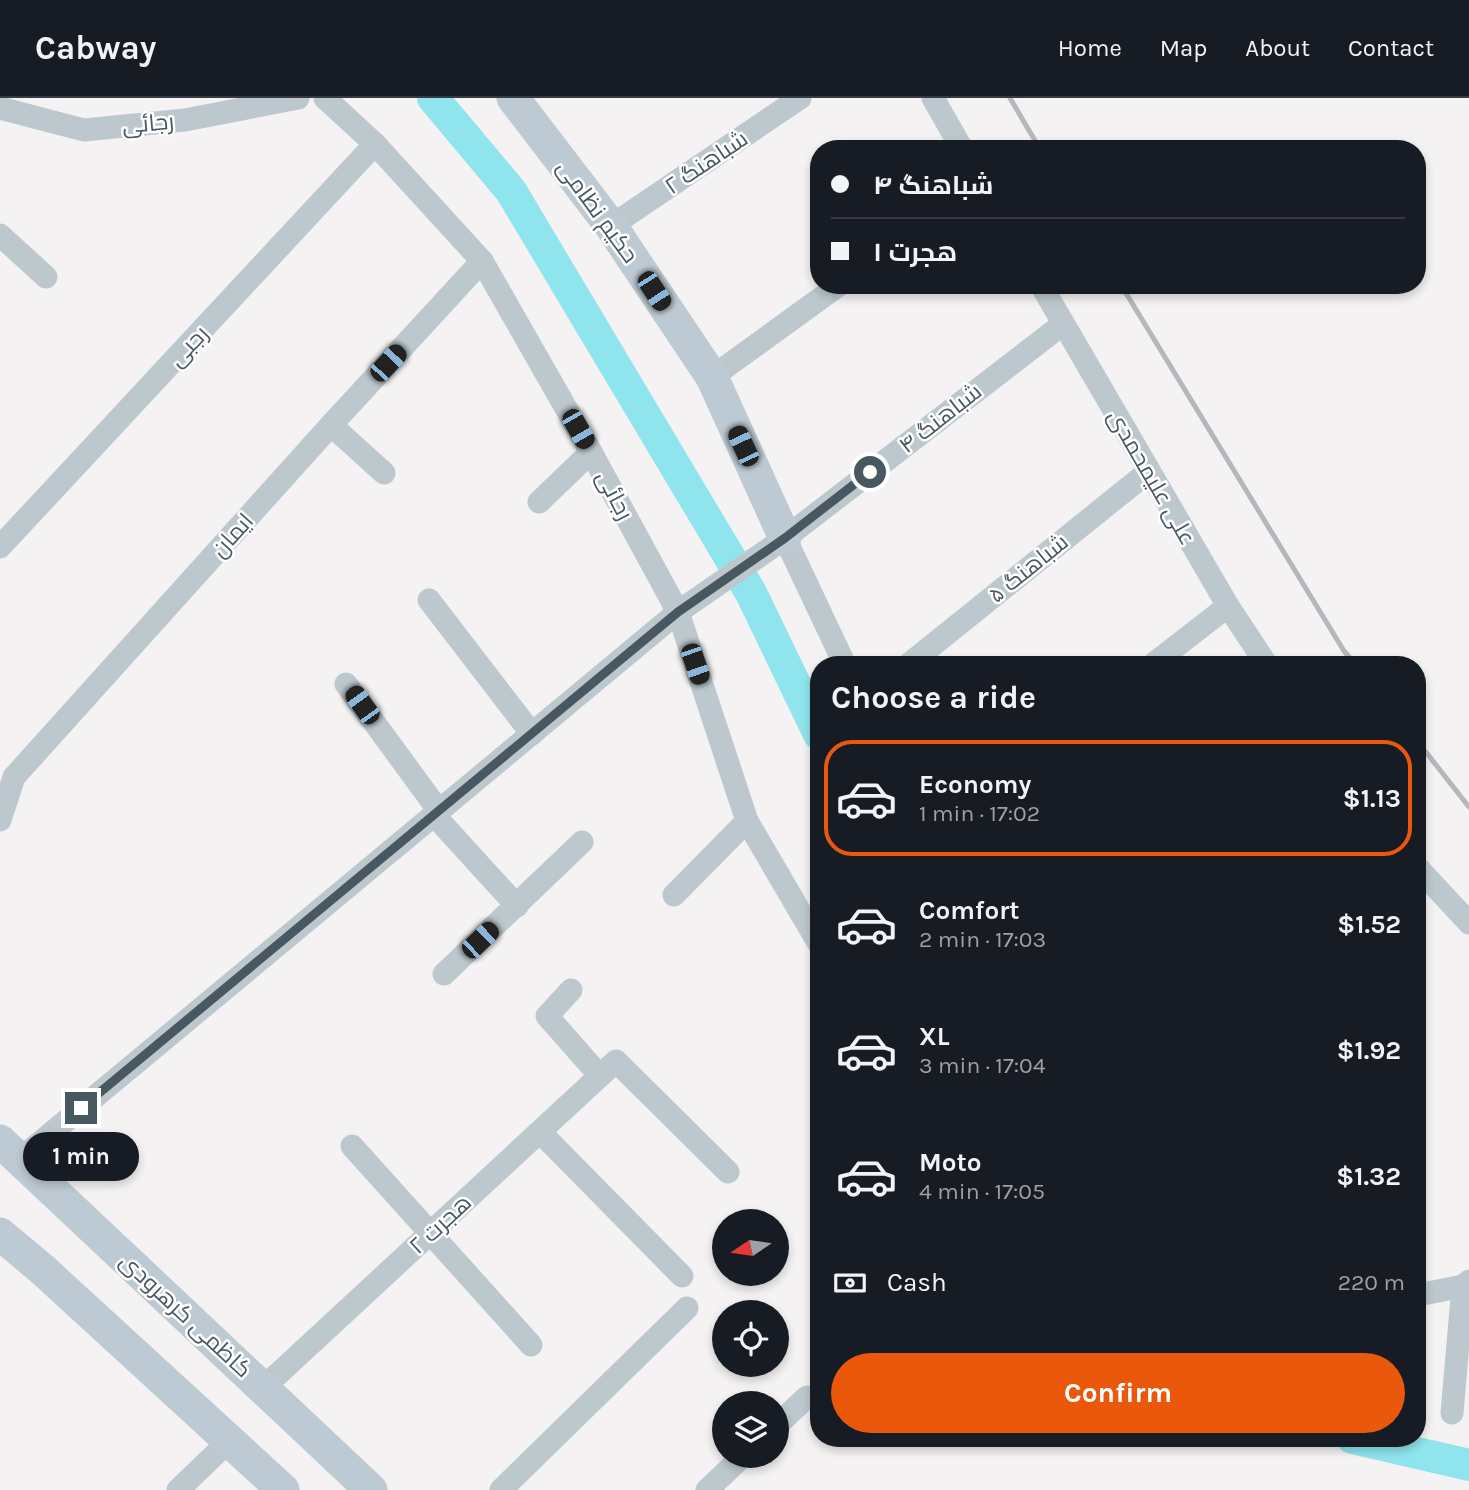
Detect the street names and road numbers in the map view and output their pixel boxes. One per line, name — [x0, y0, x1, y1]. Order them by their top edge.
street label: رجائی — [121, 108, 175, 139]
street label: شباهنگ ۲ — [660, 125, 753, 200]
street label: حکیم نظامی — [550, 155, 644, 269]
street label: رجبی — [163, 320, 214, 372]
street label: شباهنگ ۴ — [894, 378, 987, 459]
street label: علی علیمحمدی — [1102, 405, 1201, 550]
street label: رجائی — [590, 466, 639, 525]
street label: ایمان — [206, 508, 259, 563]
street label: شباهنگ ۵ — [983, 528, 1074, 609]
street label: هجرت ۲ — [404, 1189, 477, 1260]
street label: کاظمی کرهرودی — [114, 1247, 257, 1383]

